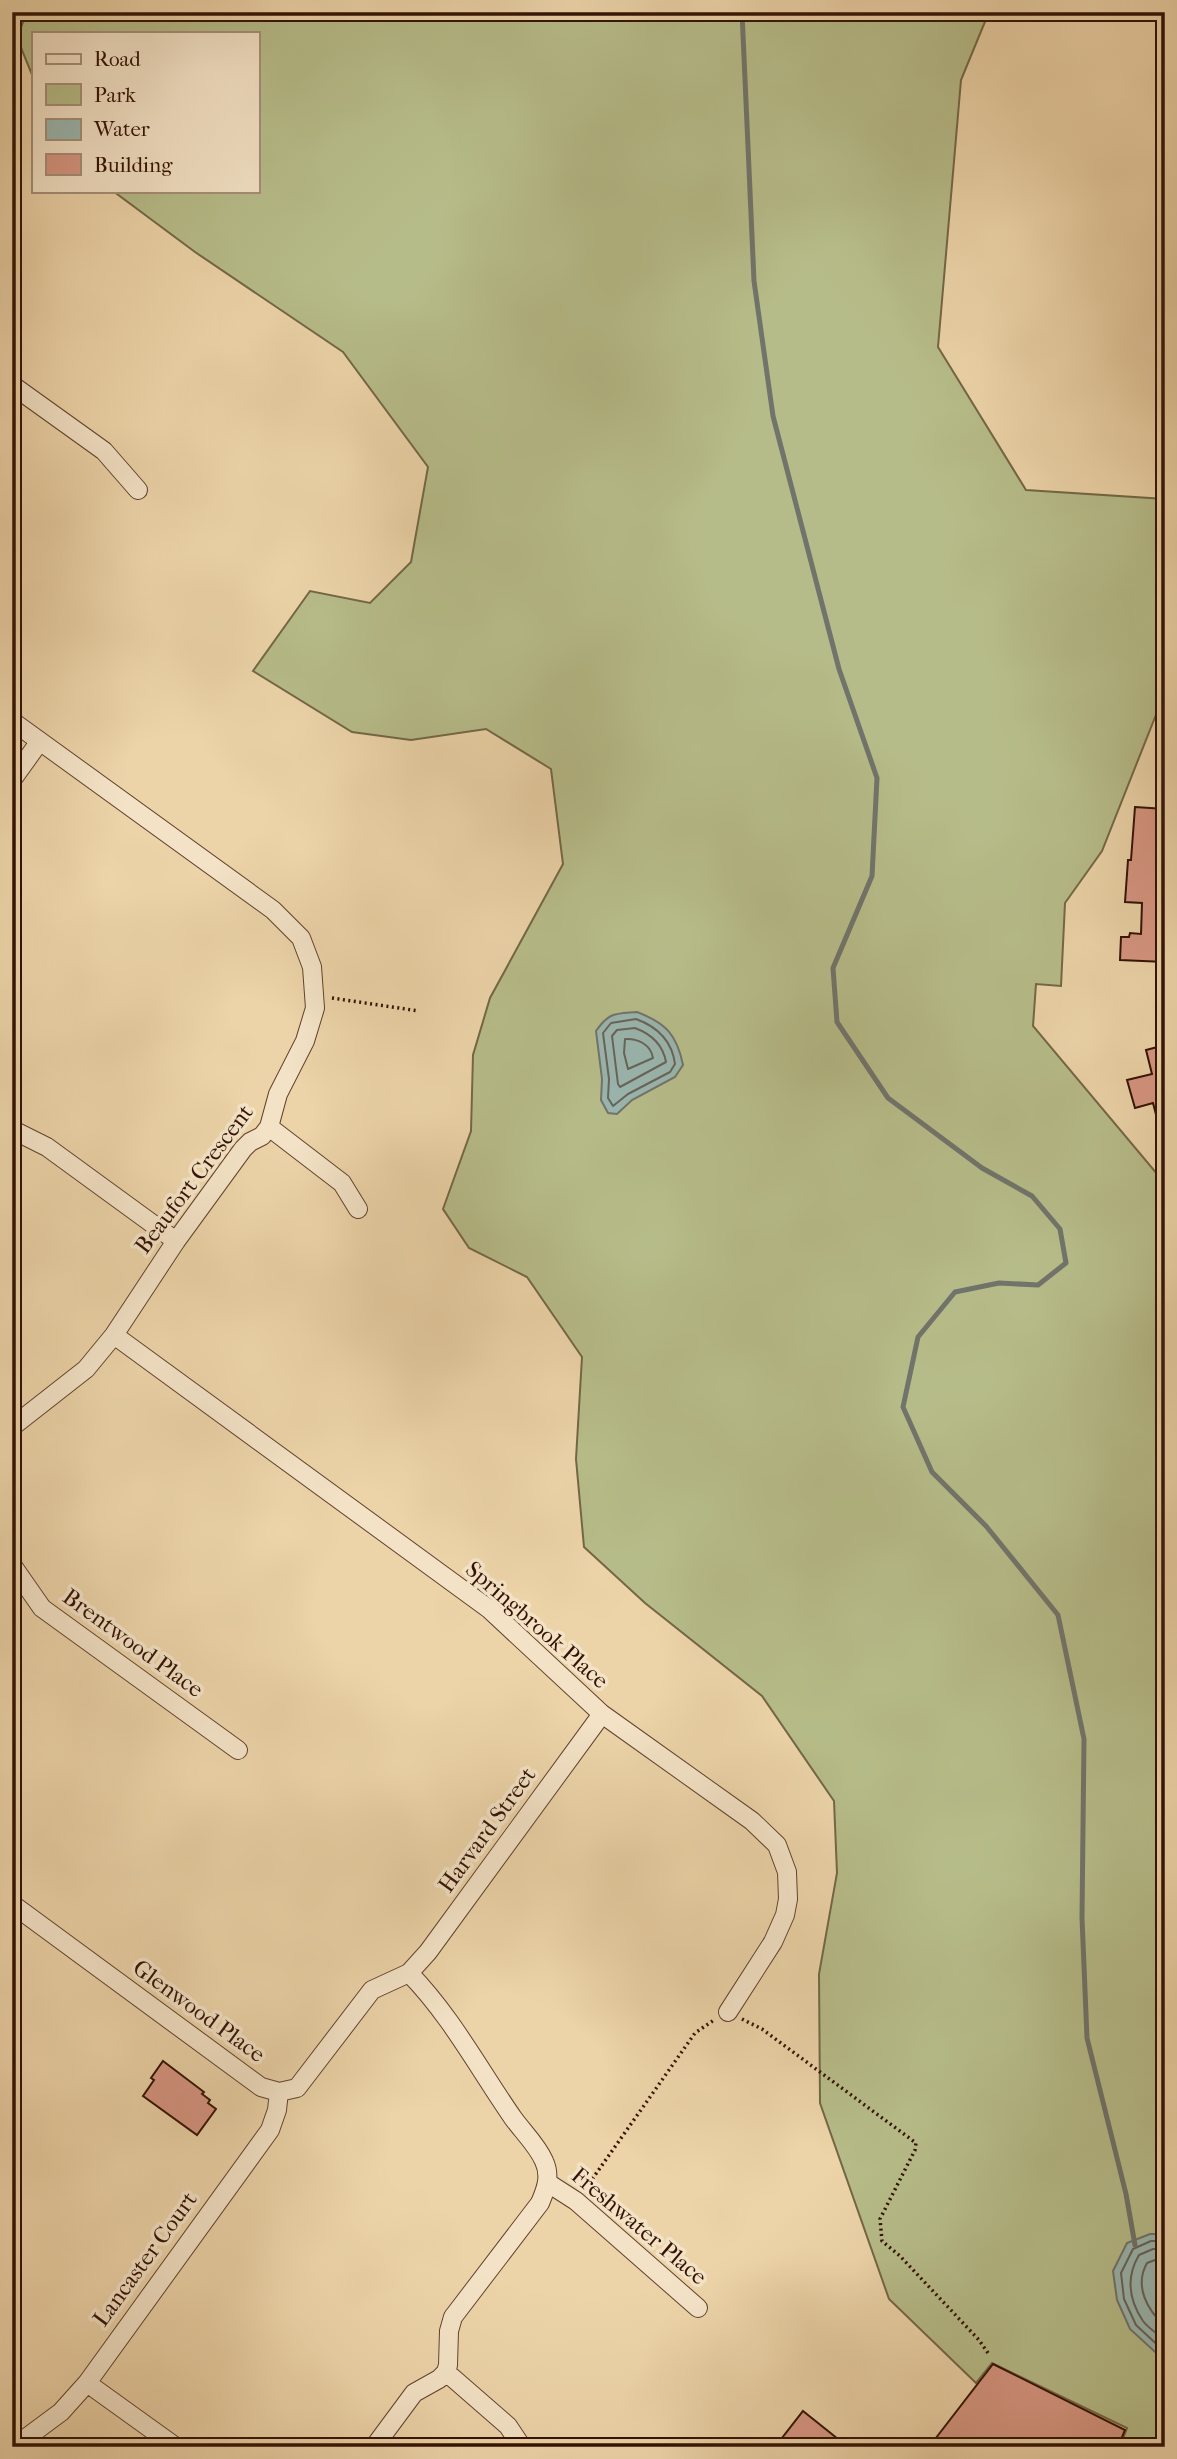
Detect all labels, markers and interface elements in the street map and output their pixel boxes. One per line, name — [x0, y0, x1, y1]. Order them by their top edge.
legend — [32, 32, 259, 192]
text: Road — [94, 47, 141, 71]
text: Park — [94, 83, 136, 107]
text: Water — [93, 117, 150, 141]
text: Building — [94, 153, 173, 177]
street label: Beaufort Crescent — [129, 1099, 259, 1259]
street label: Springbrook Place — [460, 1556, 614, 1694]
street label: Brentwood Place — [57, 1583, 209, 1703]
street label: Harvard Street — [433, 1762, 541, 1898]
street label: Glenwood Place — [128, 1954, 270, 2068]
street label: Freshwater Place — [566, 2162, 712, 2290]
street label: Lancaster Court — [87, 2187, 203, 2331]

